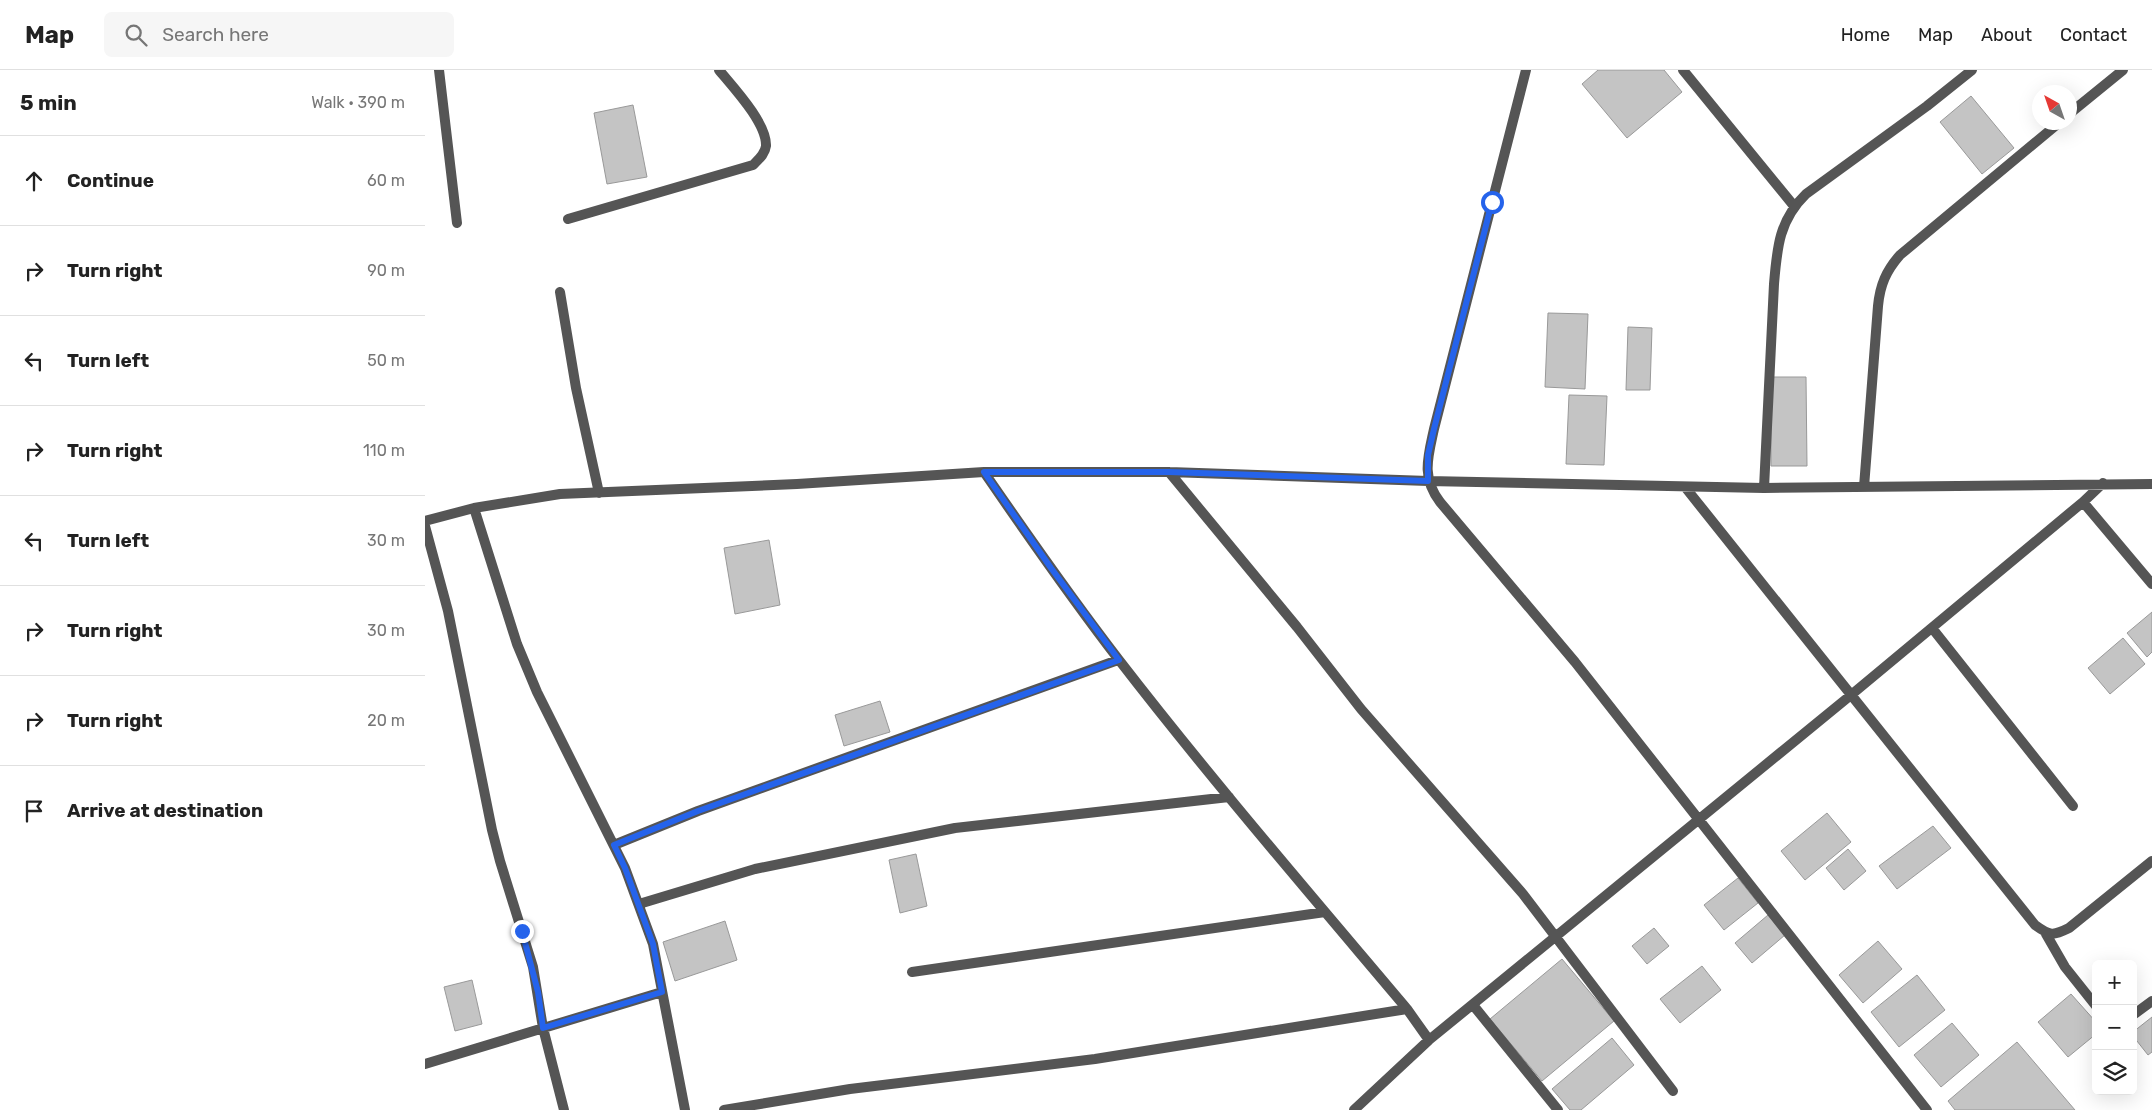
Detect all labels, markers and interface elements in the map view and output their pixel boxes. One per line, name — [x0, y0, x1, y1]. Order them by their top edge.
search box — [104, 12, 454, 57]
text: Map — [25, 21, 74, 49]
icon: search — [122, 21, 150, 49]
text: Search here — [162, 23, 269, 46]
text: Home — [1841, 24, 1890, 46]
text: Map — [1918, 24, 1953, 46]
text: About — [1981, 24, 2032, 46]
text: Contact — [2060, 24, 2127, 46]
north arrow — [2032, 85, 2077, 130]
text: 5 min — [20, 90, 77, 115]
text: Walk · 390 m — [311, 93, 405, 112]
icon: ahead — [20, 167, 48, 195]
text: Continue — [67, 169, 154, 192]
text: 60 m — [367, 171, 405, 190]
route start — [1481, 191, 1504, 214]
icon: right — [20, 257, 48, 285]
text: Turn right — [67, 259, 162, 282]
text: 90 m — [367, 261, 405, 280]
icon: left — [20, 347, 48, 375]
text: Turn left — [67, 349, 149, 372]
text: 50 m — [367, 351, 405, 370]
icon: right — [20, 437, 48, 465]
text: Turn right — [67, 439, 162, 462]
text: 110 m — [363, 441, 405, 460]
icon: left — [20, 527, 48, 555]
text: Turn left — [67, 529, 149, 552]
text: 30 m — [367, 531, 405, 550]
icon: right — [20, 617, 48, 645]
text: Turn right — [67, 619, 162, 642]
text: 30 m — [367, 621, 405, 640]
icon: right — [20, 707, 48, 735]
text: Turn right — [67, 709, 162, 732]
text: 20 m — [367, 711, 405, 730]
icon: arrive — [20, 797, 48, 825]
text: Arrive at destination — [67, 799, 263, 822]
route end — [511, 920, 534, 943]
map controls — [2092, 960, 2137, 1095]
button: + — [2092, 960, 2137, 1005]
button: − — [2092, 1005, 2137, 1050]
button: layers — [2092, 1050, 2137, 1095]

